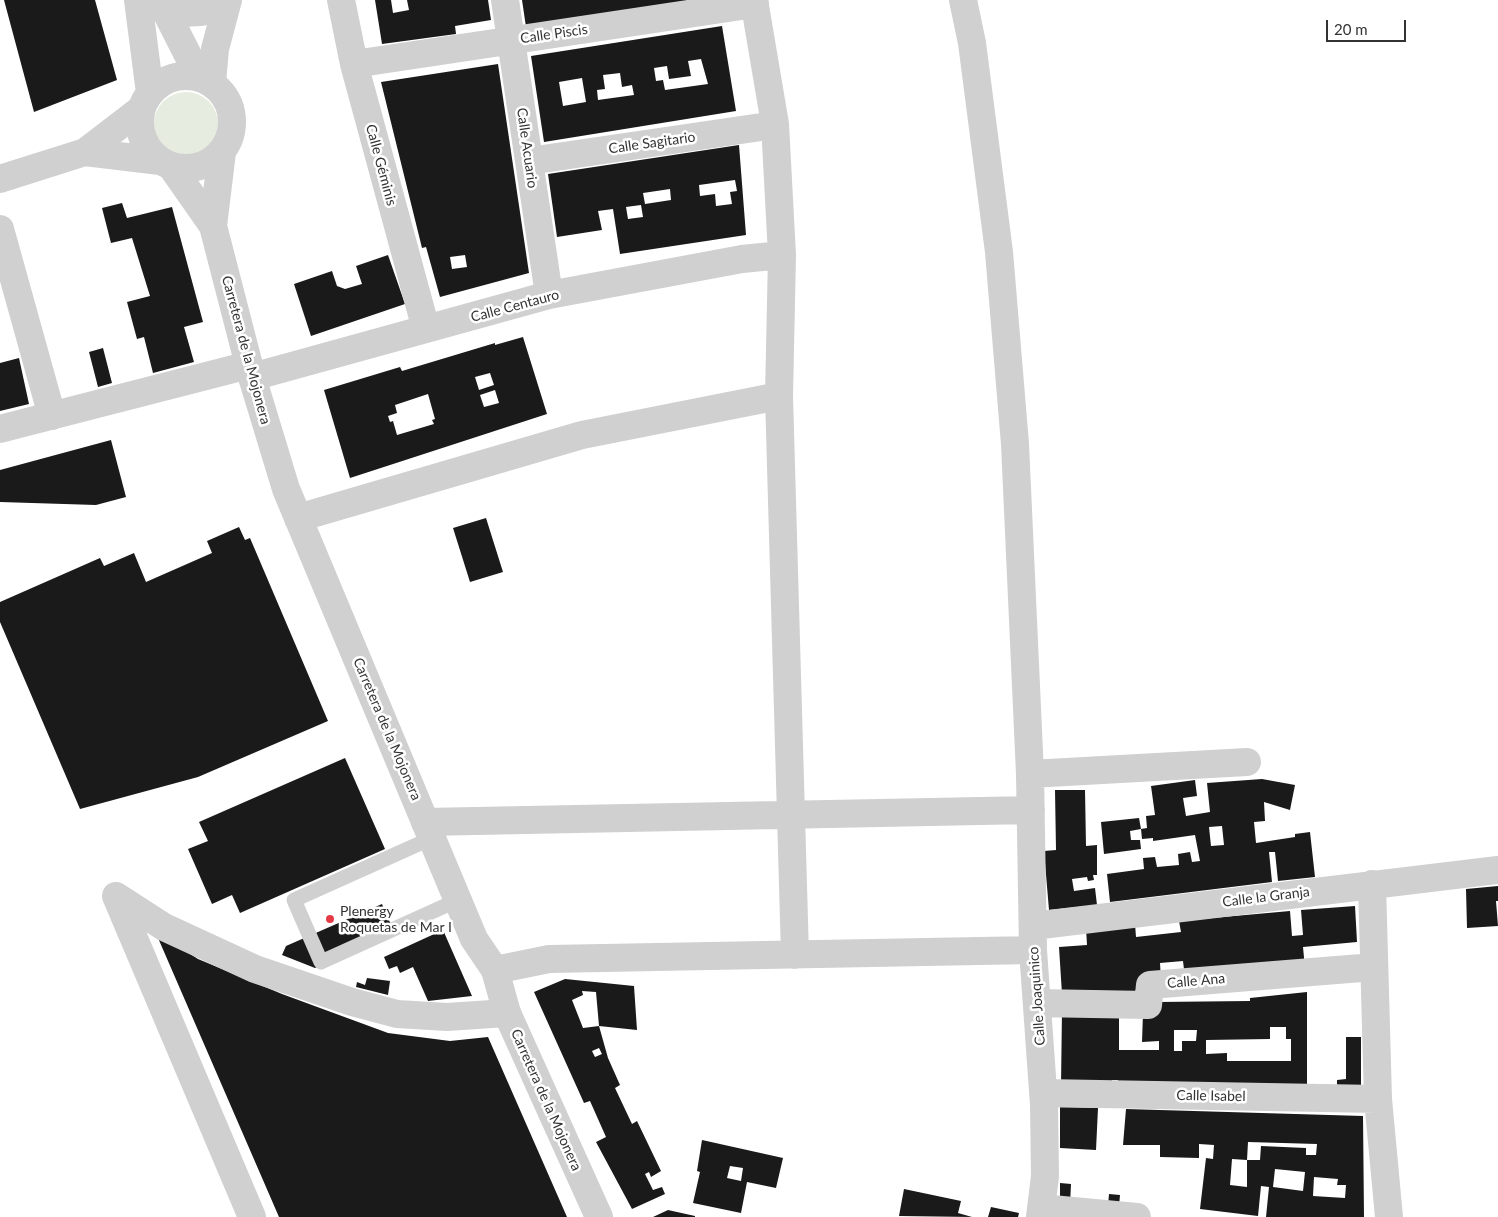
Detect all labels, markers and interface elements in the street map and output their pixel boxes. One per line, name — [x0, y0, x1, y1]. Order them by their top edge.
scale bar — [1328, 10, 1408, 42]
text: 20 m — [1334, 20, 1368, 38]
street label: Calle Piscis — [519, 21, 589, 47]
street label: Calle Acuario — [513, 107, 541, 189]
street label: Calle Géminis — [362, 122, 400, 208]
street label: Calle Sagitario — [608, 129, 696, 157]
street label: Carretera de la Mojonera — [218, 274, 274, 426]
street label: Calle Centauro — [469, 286, 561, 326]
street label: Carretera de la Mojonera — [349, 655, 425, 803]
street label: Calle la Granja — [1221, 883, 1311, 911]
place label: Plenergy Roquetas de Mar I — [340, 903, 452, 936]
marker: Plenergy Roquetas de Mar I — [324, 913, 336, 925]
street label: Calle Joaquinico — [1025, 946, 1049, 1046]
street label: Calle Ana — [1166, 970, 1226, 992]
street label: Carretera de la Mojonera — [507, 1027, 585, 1173]
street label: Calle Isabel — [1176, 1087, 1246, 1105]

